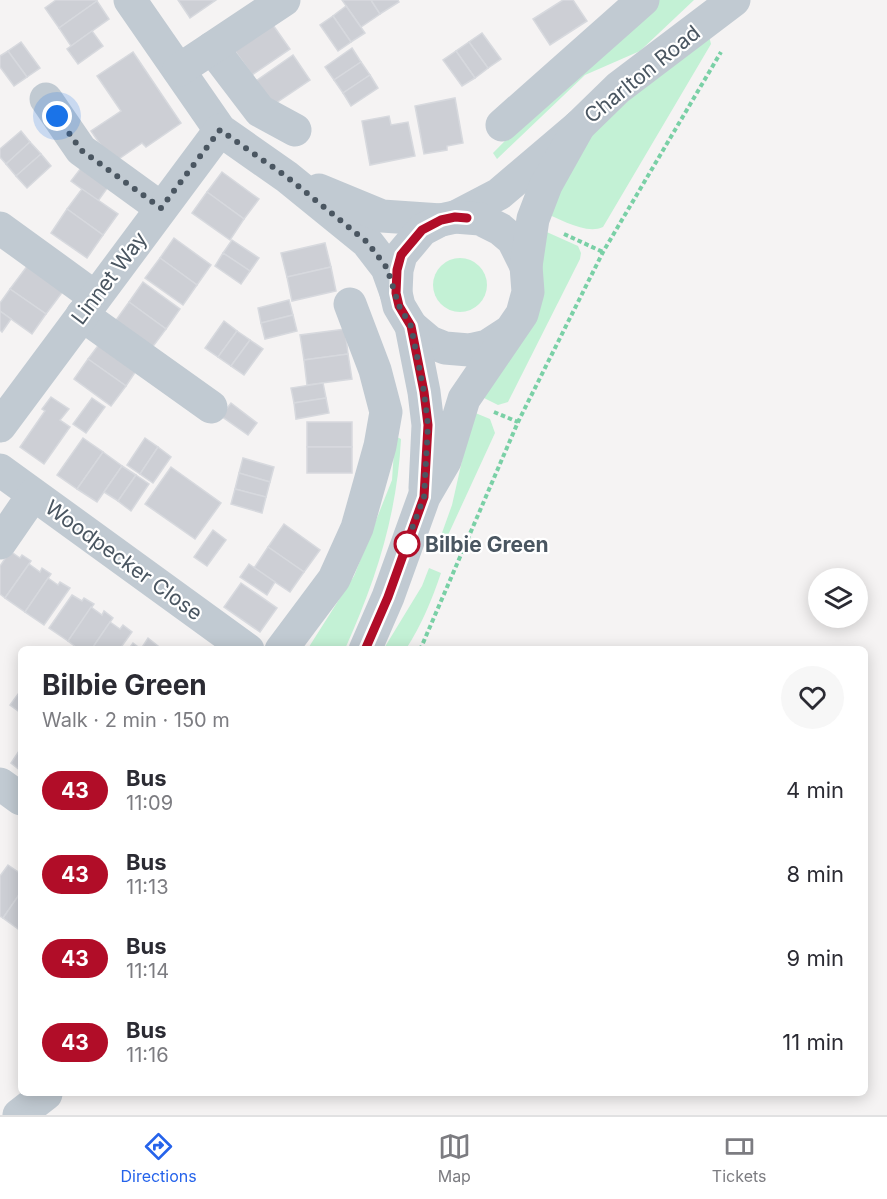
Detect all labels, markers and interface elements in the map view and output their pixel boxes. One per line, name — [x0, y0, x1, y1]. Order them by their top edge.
street label: Charlton Road — [579, 20, 705, 128]
your location — [42, 101, 72, 131]
street label: Linnet Way — [66, 227, 152, 329]
street label: Woodpecker Close — [41, 495, 207, 625]
marker: Bilbie Green — [394, 531, 420, 557]
place label: Bilbie Green — [425, 532, 549, 557]
map controls — [808, 568, 868, 628]
button: layers — [808, 568, 868, 628]
button: heart — [781, 666, 844, 729]
text: Bilbie Green — [42, 668, 207, 702]
text: Walk · 2 min · 150 m — [42, 708, 230, 732]
text: Bus — [126, 765, 167, 791]
text: 4 min — [786, 777, 844, 803]
text: 43 — [61, 778, 89, 803]
text: 11:09 — [126, 791, 173, 815]
text: Bus — [126, 849, 167, 875]
text: 8 min — [787, 861, 844, 887]
text: 43 — [61, 862, 89, 887]
text: 11:13 — [126, 875, 169, 899]
text: Bus — [126, 933, 167, 959]
text: 9 min — [787, 945, 844, 971]
text: 43 — [61, 946, 89, 971]
text: 11:14 — [126, 959, 169, 983]
text: Bus — [126, 1017, 167, 1043]
text: 11 min — [782, 1029, 844, 1055]
text: 43 — [61, 1030, 89, 1055]
text: 11:16 — [126, 1043, 169, 1067]
tab: Directions — [120, 1130, 197, 1186]
tab: Map — [438, 1130, 471, 1186]
tab: Tickets — [712, 1130, 766, 1186]

